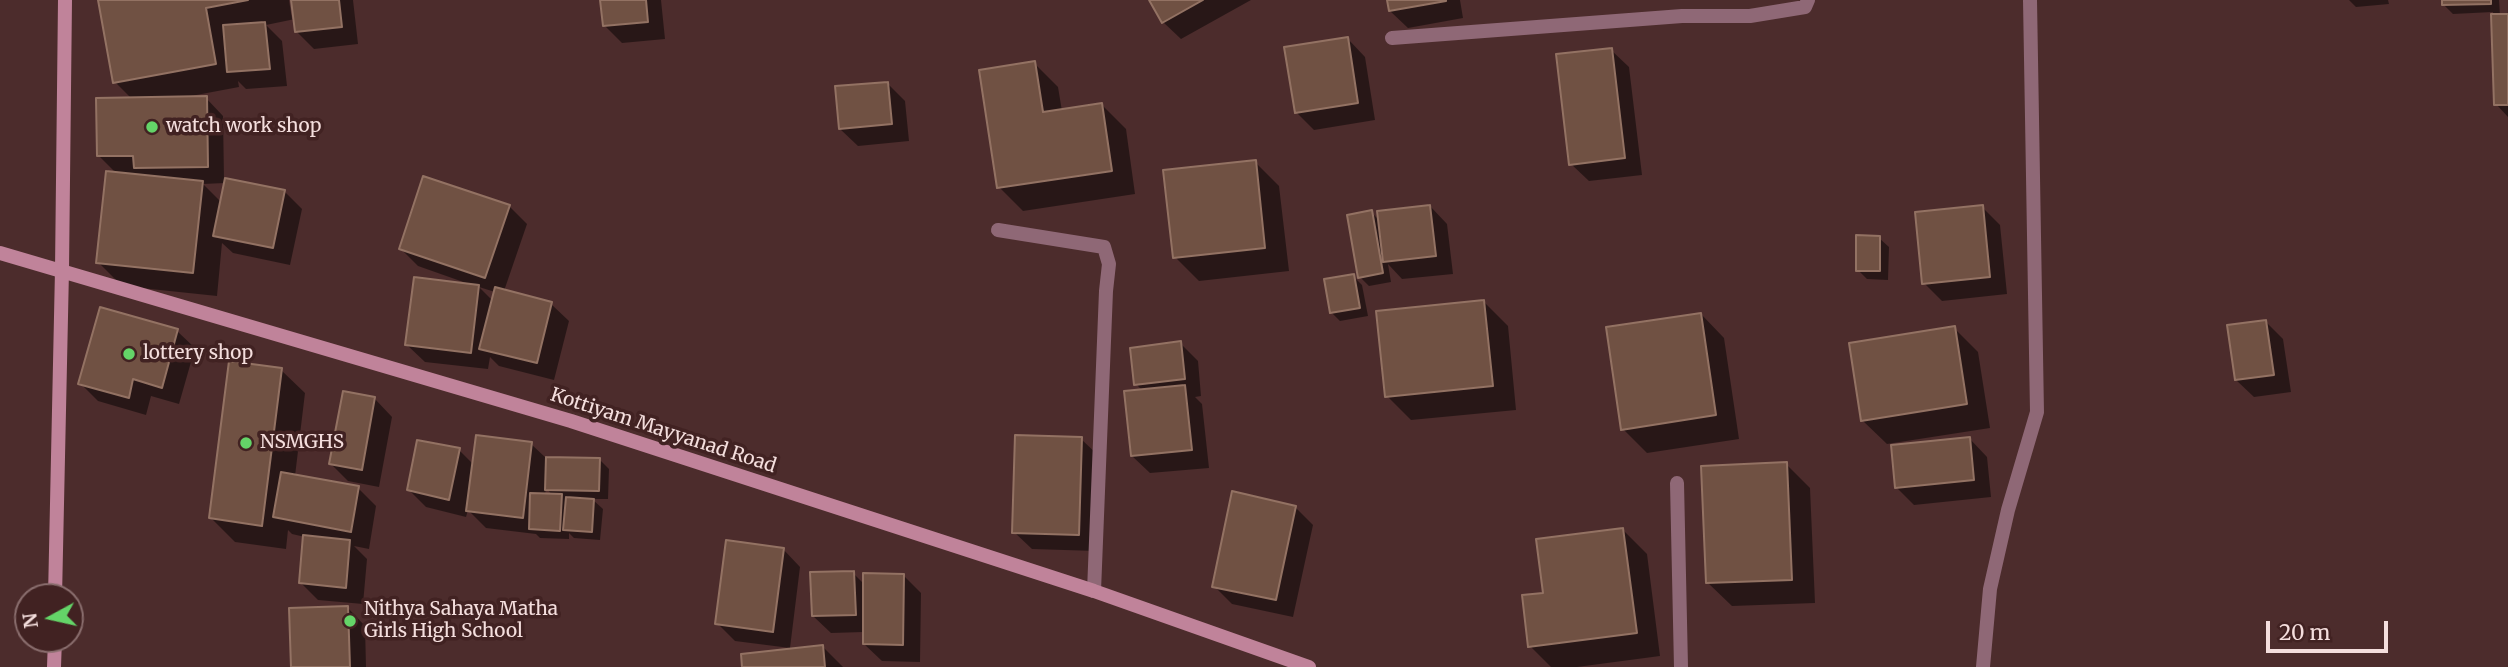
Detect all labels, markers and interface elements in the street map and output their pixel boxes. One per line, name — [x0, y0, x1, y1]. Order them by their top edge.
place label: watch work shop — [166, 116, 321, 138]
marker: watch work shop — [144, 119, 160, 135]
place label: lottery shop — [143, 343, 253, 365]
marker: lottery shop — [121, 346, 137, 362]
street label: Kottiyam Mayyanad Road — [547, 384, 779, 478]
place label: NSMGHS — [260, 432, 344, 454]
marker: NSMGHS — [238, 435, 254, 451]
north arrow — [14, 583, 84, 653]
place label: Nithya Sahaya Matha Girls High School — [364, 599, 558, 643]
scale bar — [2270, 608, 2392, 652]
text: N — [17, 612, 43, 630]
marker: Nithya Sahaya Matha Girls High School — [342, 613, 358, 629]
text: 20 m — [2279, 619, 2330, 646]

